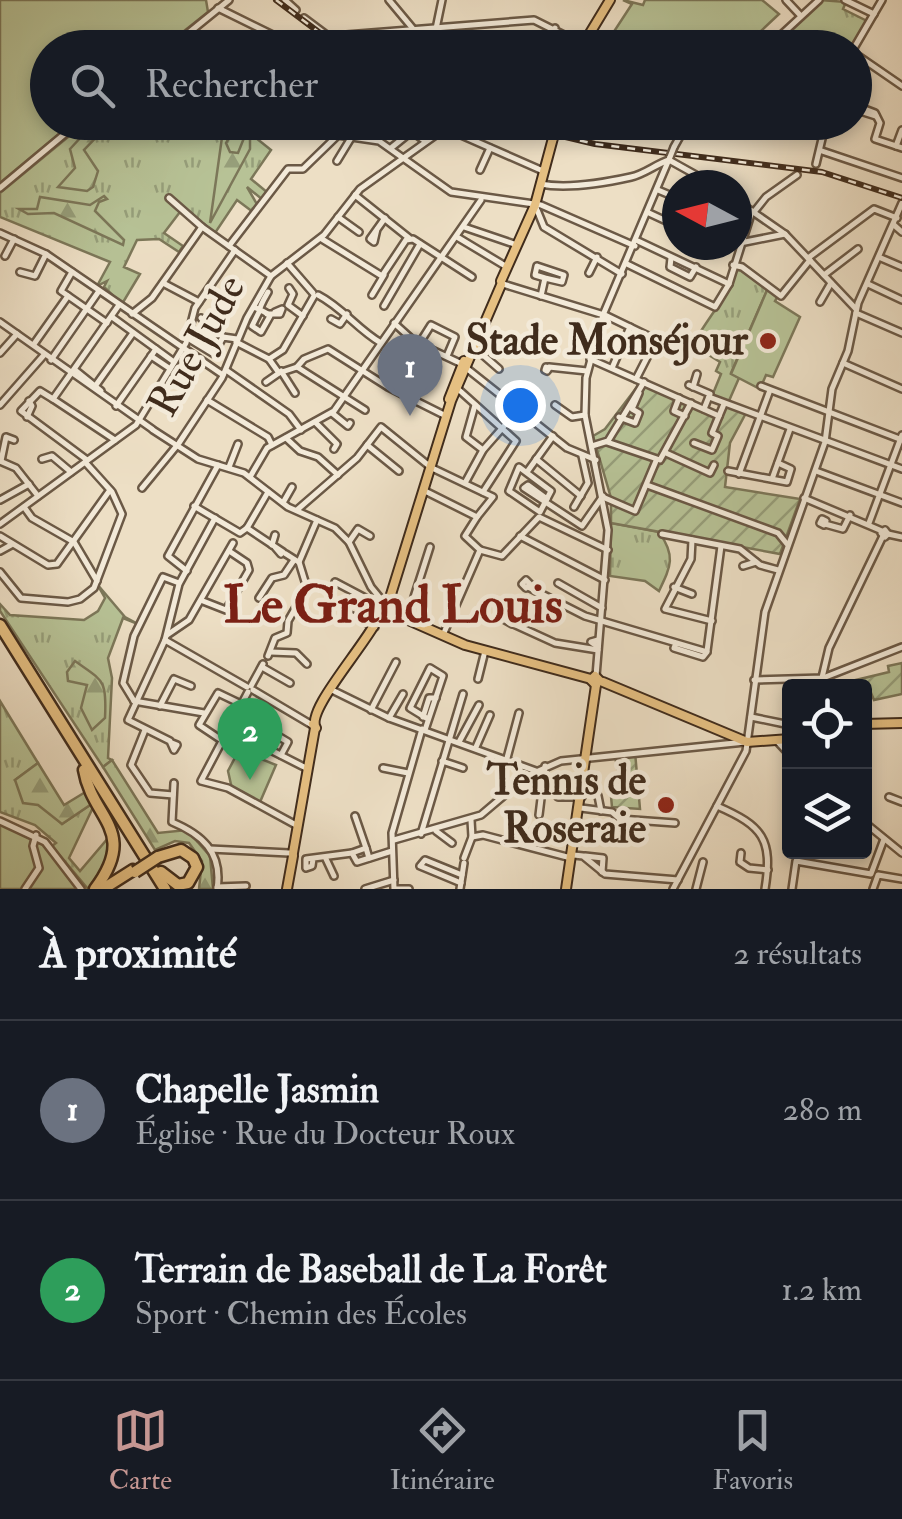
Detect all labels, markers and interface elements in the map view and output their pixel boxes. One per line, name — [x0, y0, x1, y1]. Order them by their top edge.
search box — [30, 30, 872, 140]
icon: search — [65, 58, 120, 113]
text: Rechercher — [145, 61, 318, 109]
north arrow — [662, 170, 752, 260]
street label: Rue Jude — [137, 266, 257, 426]
place label: Stade Monséjour — [466, 315, 749, 367]
marker: Stade Monséjour — [757, 330, 779, 352]
pin: 1 — [378, 334, 442, 416]
your location — [495, 380, 546, 431]
district label: Le Grand Louis — [223, 573, 563, 638]
map controls — [782, 679, 872, 859]
button: locate — [782, 679, 872, 769]
pin: 2 — [218, 698, 282, 780]
place label: Tennis de Roseraie — [486, 755, 646, 855]
button: layers — [782, 769, 872, 859]
marker: Tennis de Roseraie — [655, 794, 677, 816]
text: À proximité — [40, 928, 236, 980]
text: 2 résultats — [733, 934, 862, 974]
text: Chapelle Jasmin — [135, 1066, 379, 1114]
text: 1 — [67, 1090, 78, 1130]
text: 280 m — [783, 1090, 862, 1130]
text: Église · Rue du Docteur Roux — [135, 1114, 515, 1154]
text: Terrain de Baseball de La Forêt — [135, 1246, 607, 1294]
text: 2 — [64, 1270, 81, 1310]
text: 1.2 km — [781, 1270, 862, 1310]
text: Sport · Chemin des Écoles — [135, 1294, 467, 1334]
tab: Carte — [109, 1403, 172, 1498]
tab: Itinéraire — [390, 1403, 495, 1498]
tab: Favoris — [712, 1403, 793, 1498]

